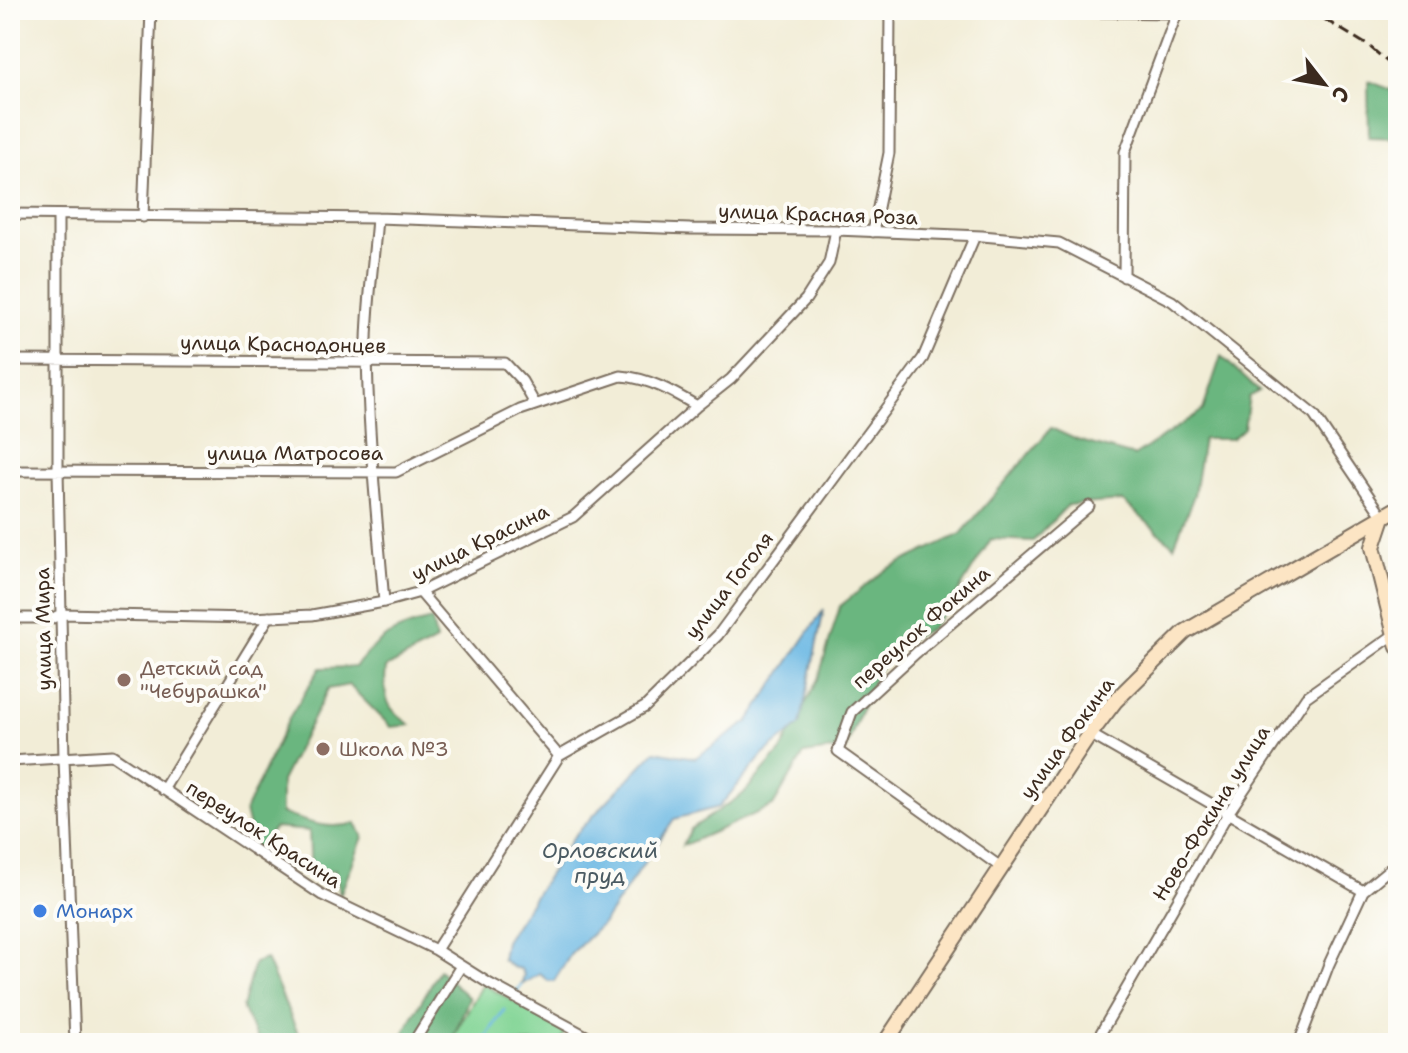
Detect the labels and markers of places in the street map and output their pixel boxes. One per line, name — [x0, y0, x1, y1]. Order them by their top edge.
place label: Детский сад "Чебурашка" — [140, 655, 267, 704]
marker: Детский сад "Чебурашка" — [115, 671, 133, 689]
place label: Школа №3 — [339, 736, 449, 762]
marker: Школа №3 — [314, 740, 332, 758]
place label: Монарх — [56, 898, 133, 924]
marker: Монарх — [31, 902, 49, 920]

